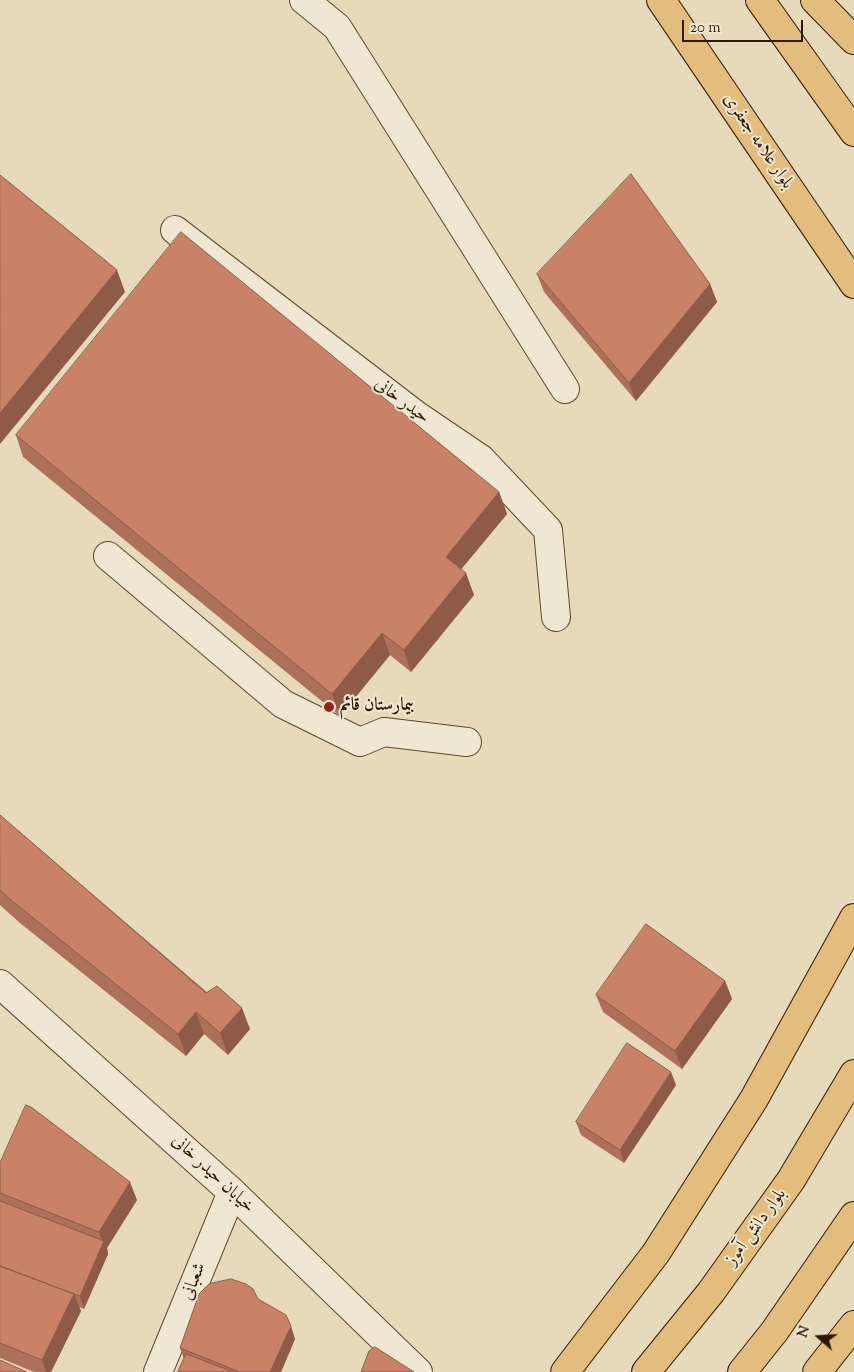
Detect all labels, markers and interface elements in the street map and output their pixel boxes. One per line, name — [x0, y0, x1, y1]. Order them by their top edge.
scale bar — [684, 10, 805, 42]
text: 20 m — [690, 18, 721, 39]
street label: بلوار علامه جعفری — [717, 90, 797, 194]
street label: حیدر خانی — [369, 374, 433, 430]
place label: بیمارستان قائم — [340, 696, 414, 718]
marker: بیمارستان قائم — [322, 700, 336, 714]
street label: خیابان حیدر خانی — [166, 1131, 258, 1219]
street label: بلوار دانش آموز — [722, 1185, 792, 1271]
street label: شعبانی — [178, 1260, 212, 1304]
north arrow — [794, 1312, 844, 1362]
text: N — [794, 1324, 816, 1341]

